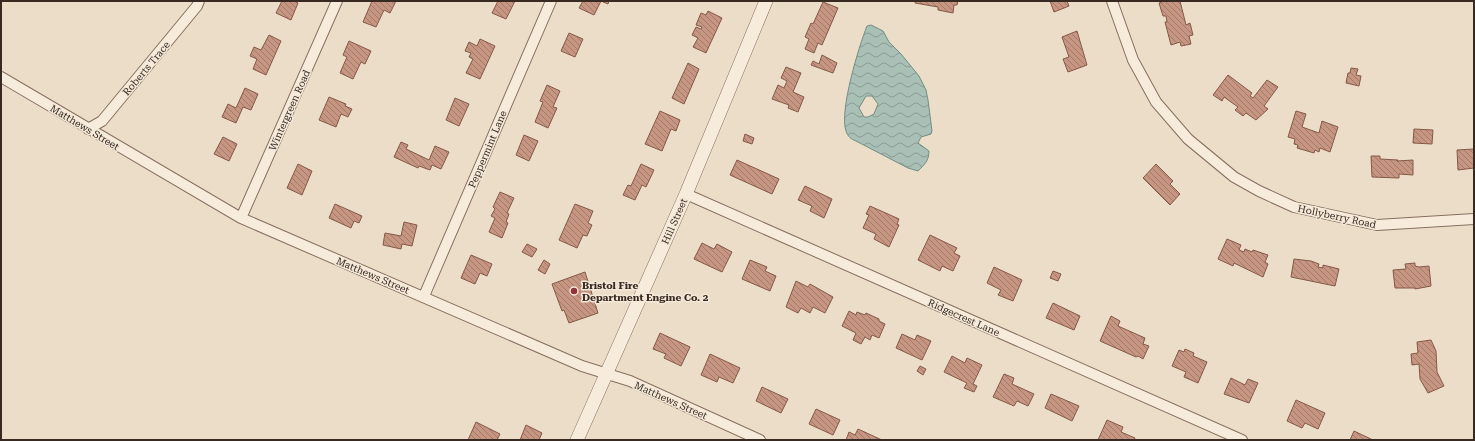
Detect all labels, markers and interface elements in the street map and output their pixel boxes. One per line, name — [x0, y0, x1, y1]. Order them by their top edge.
street label: Roberts Trace — [121, 39, 173, 98]
street label: Wintergreen Road — [267, 68, 312, 152]
street label: Matthews Street — [48, 103, 121, 152]
street label: Peppermint Lane — [466, 108, 509, 190]
street label: Hill Street — [659, 196, 690, 246]
street label: Hollyberry Road — [1297, 203, 1378, 230]
street label: Matthews Street — [335, 255, 411, 296]
place label: Bristol Fire Department Engine Co. 2 — [582, 280, 709, 303]
marker: Bristol Fire Department Engine Co. 2 — [569, 286, 579, 296]
street label: Ridgecrest Lane — [926, 297, 1002, 338]
street label: Matthews Street — [633, 379, 709, 422]

